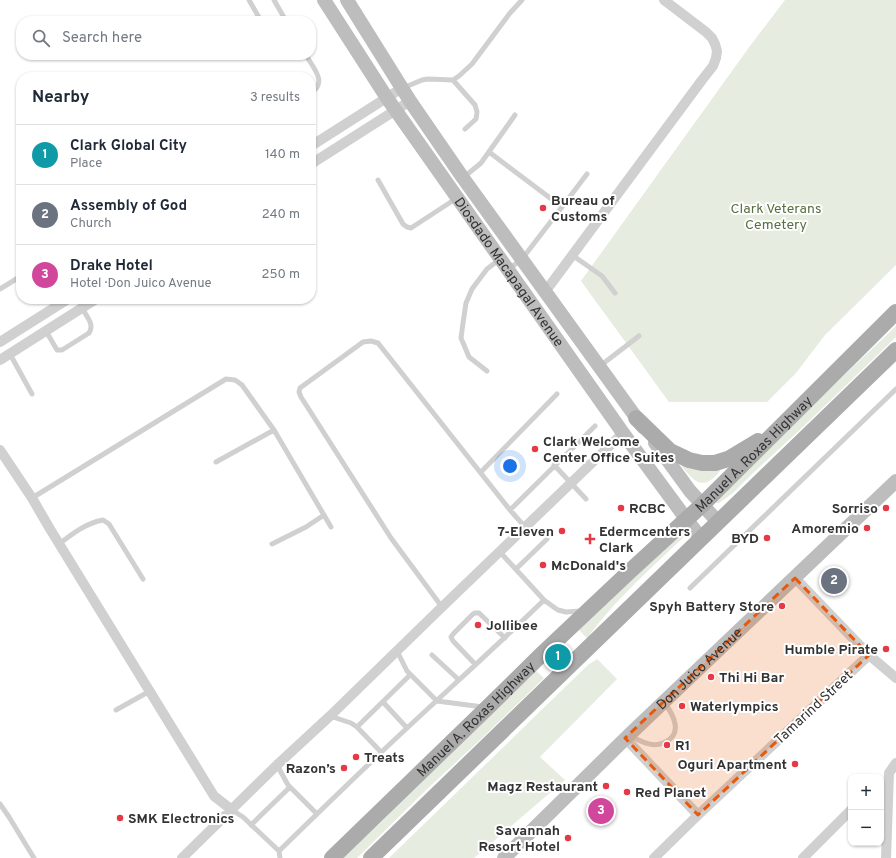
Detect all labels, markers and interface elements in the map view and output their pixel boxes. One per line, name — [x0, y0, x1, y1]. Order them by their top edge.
search box — [16, 16, 316, 60]
icon: search — [30, 27, 52, 49]
text: Search here — [62, 29, 142, 48]
text: Nearby — [32, 87, 89, 109]
text: 3 results — [250, 90, 300, 106]
text: Clark Global City — [70, 137, 187, 156]
text: 1 — [42, 147, 48, 163]
text: 140 m — [265, 147, 300, 163]
text: Place — [70, 156, 102, 172]
place label: Bureau of Customs — [551, 193, 615, 226]
street label: Diosdado Macapagal Avenue — [450, 195, 567, 351]
text: Assembly of God — [70, 197, 187, 216]
park label: Clark Veterans Cemetery — [731, 201, 822, 234]
marker: Bureau of Customs — [538, 203, 548, 213]
text: 2 — [41, 207, 49, 223]
text: 240 m — [262, 207, 300, 223]
text: Church — [70, 216, 112, 232]
text: Drake Hotel — [70, 257, 153, 276]
text: 3 — [41, 267, 49, 283]
text: 250 m — [262, 267, 300, 283]
text: Hotel · Don Juico Avenue — [70, 276, 211, 292]
street label: Manuel A. Roxas Highway — [692, 393, 817, 517]
place label: Clark Welcome Center Office Suites — [543, 434, 675, 467]
marker: Clark Welcome Center Office Suites — [530, 444, 540, 454]
your location — [500, 456, 520, 476]
place label: RCBC — [629, 501, 666, 518]
place label: Sorriso — [832, 501, 878, 518]
marker: RCBC — [616, 503, 626, 513]
marker: Sorriso — [881, 503, 891, 513]
place label: Amoremio — [791, 521, 859, 538]
marker: Amoremio — [862, 523, 872, 533]
place label: 7-Eleven — [497, 524, 554, 541]
place label: Edermcenters Clark — [599, 524, 691, 557]
marker: 7-Eleven — [557, 526, 567, 536]
place label: BYD — [731, 531, 759, 548]
marker: Edermcenters Clark — [584, 533, 596, 545]
marker: BYD — [762, 533, 772, 543]
place label: McDonald's — [551, 558, 626, 575]
marker: McDonald's — [538, 560, 548, 570]
pin: 2 — [821, 566, 847, 596]
place label: Spyh Battery Store — [649, 599, 774, 616]
marker: Spyh Battery Store — [777, 601, 787, 611]
place label: Jollibee — [486, 618, 538, 635]
marker: Jollibee — [473, 620, 483, 630]
street label: Don Juico Avenue — [654, 625, 746, 714]
pin: 1 — [545, 642, 571, 672]
place label: Humble Pirate — [785, 642, 878, 659]
marker: Humble Pirate — [881, 644, 891, 654]
street label: Manuel A. Roxas Highway — [414, 659, 539, 781]
street label: Tamarind Street — [771, 667, 857, 749]
place label: Thi Hi Bar — [719, 670, 784, 687]
marker: Thi Hi Bar — [706, 672, 716, 682]
place label: Waterlympics — [690, 699, 779, 716]
marker: Waterlympics — [677, 701, 687, 711]
place label: R1 — [675, 738, 690, 755]
marker: R1 — [662, 740, 672, 750]
place label: Treats — [364, 750, 405, 767]
marker: Treats — [351, 752, 361, 762]
place label: Oguri Apartment — [677, 757, 787, 774]
marker: Oguri Apartment — [790, 759, 800, 769]
place label: Razon’s — [286, 761, 336, 778]
marker: Razon’s — [339, 763, 349, 773]
map controls — [848, 774, 884, 846]
button: + — [848, 774, 884, 810]
place label: Magz Restaurant — [487, 779, 598, 796]
marker: Magz Restaurant — [601, 781, 611, 791]
place label: Red Planet — [635, 785, 706, 802]
marker: Red Planet — [622, 787, 632, 797]
pin: 3 — [588, 796, 614, 826]
button: − — [848, 810, 884, 846]
place label: SMK Electronics — [128, 811, 235, 828]
marker: SMK Electronics — [115, 813, 125, 823]
place label: Savannah Resort Hotel — [478, 823, 560, 856]
marker: Savannah Resort Hotel — [563, 833, 573, 843]

